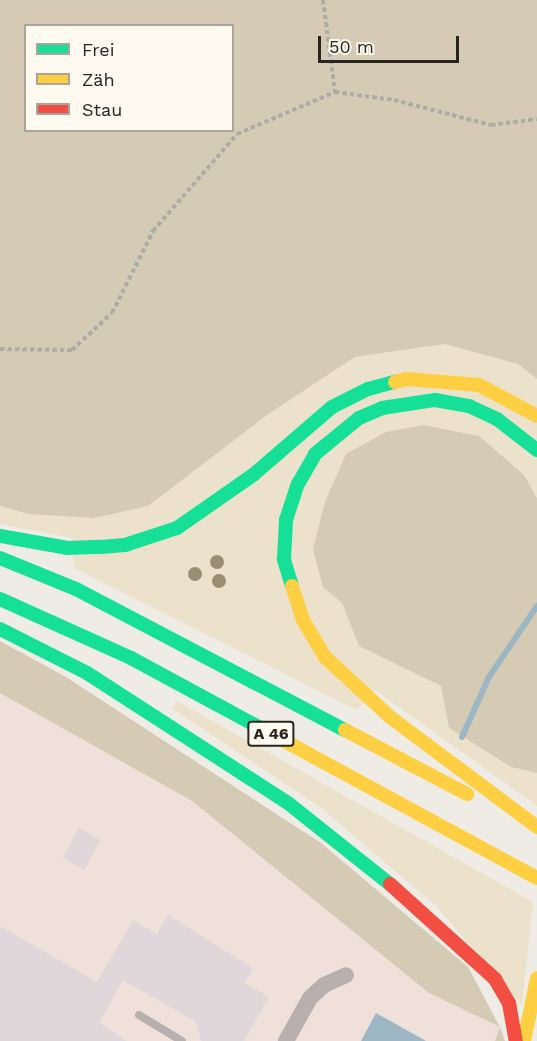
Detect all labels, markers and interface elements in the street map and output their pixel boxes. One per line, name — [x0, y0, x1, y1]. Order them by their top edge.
legend — [24, 24, 234, 132]
scale bar — [321, 24, 462, 62]
text: 50 m — [329, 36, 374, 57]
text: Frei — [82, 39, 114, 60]
text: Zäh — [82, 69, 115, 90]
text: Stau — [82, 99, 122, 120]
road number: A 46 — [247, 721, 295, 747]

